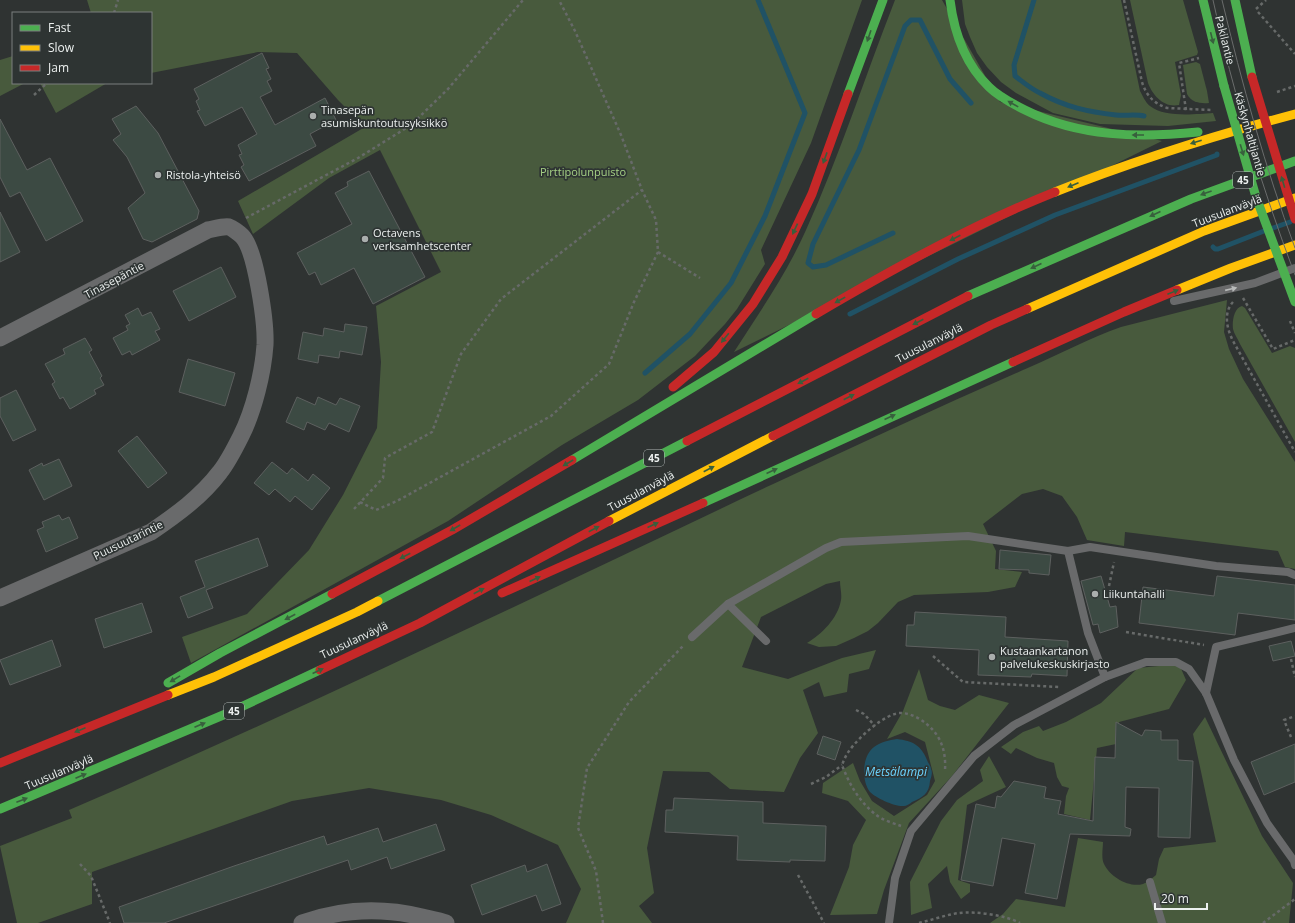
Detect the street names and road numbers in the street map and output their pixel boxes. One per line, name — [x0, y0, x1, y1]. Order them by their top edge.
street label: Pakilantie — [1212, 14, 1239, 66]
street label: Käskynhaltijantie — [1231, 90, 1270, 178]
road number: 45 — [1233, 172, 1253, 188]
street label: Tuusulanväylä — [1190, 190, 1264, 231]
street label: Tinasepäntie — [81, 258, 146, 302]
street label: Tuusulanväylä — [893, 319, 965, 366]
road number: 45 — [644, 450, 664, 466]
street label: Tuusulanväylä — [605, 467, 677, 514]
street label: Puusuutarintie — [90, 516, 165, 563]
street label: Tuusulanväylä — [317, 617, 390, 662]
road number: 45 — [224, 703, 244, 719]
street label: Tuusulanväylä — [22, 750, 95, 793]

